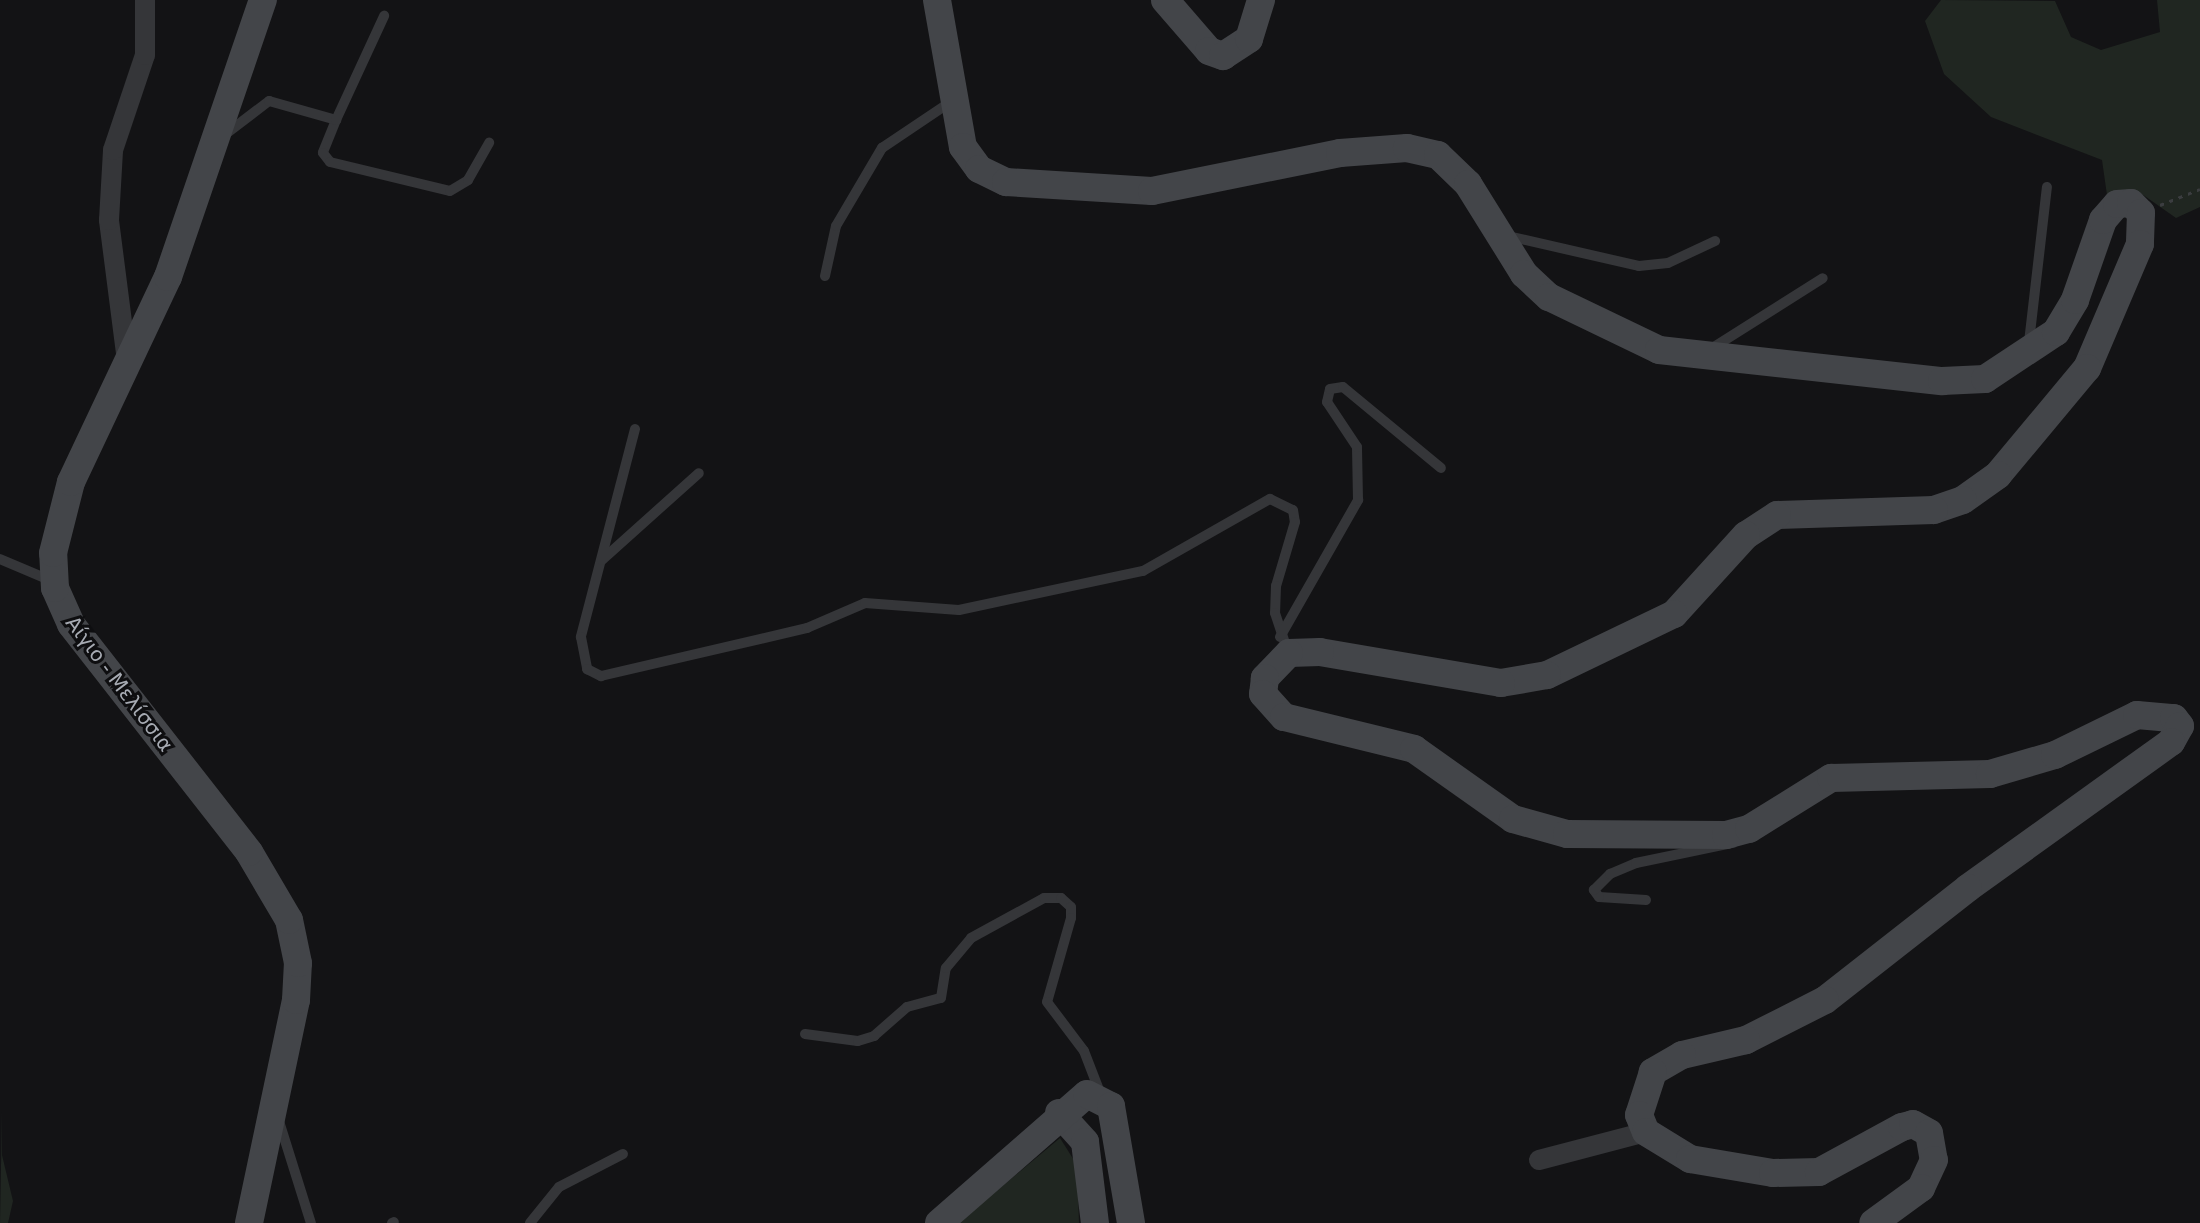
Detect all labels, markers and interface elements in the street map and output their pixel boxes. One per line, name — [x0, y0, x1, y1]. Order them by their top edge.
street label: Αίγιο - Μελίσσια — [60, 612, 178, 756]

